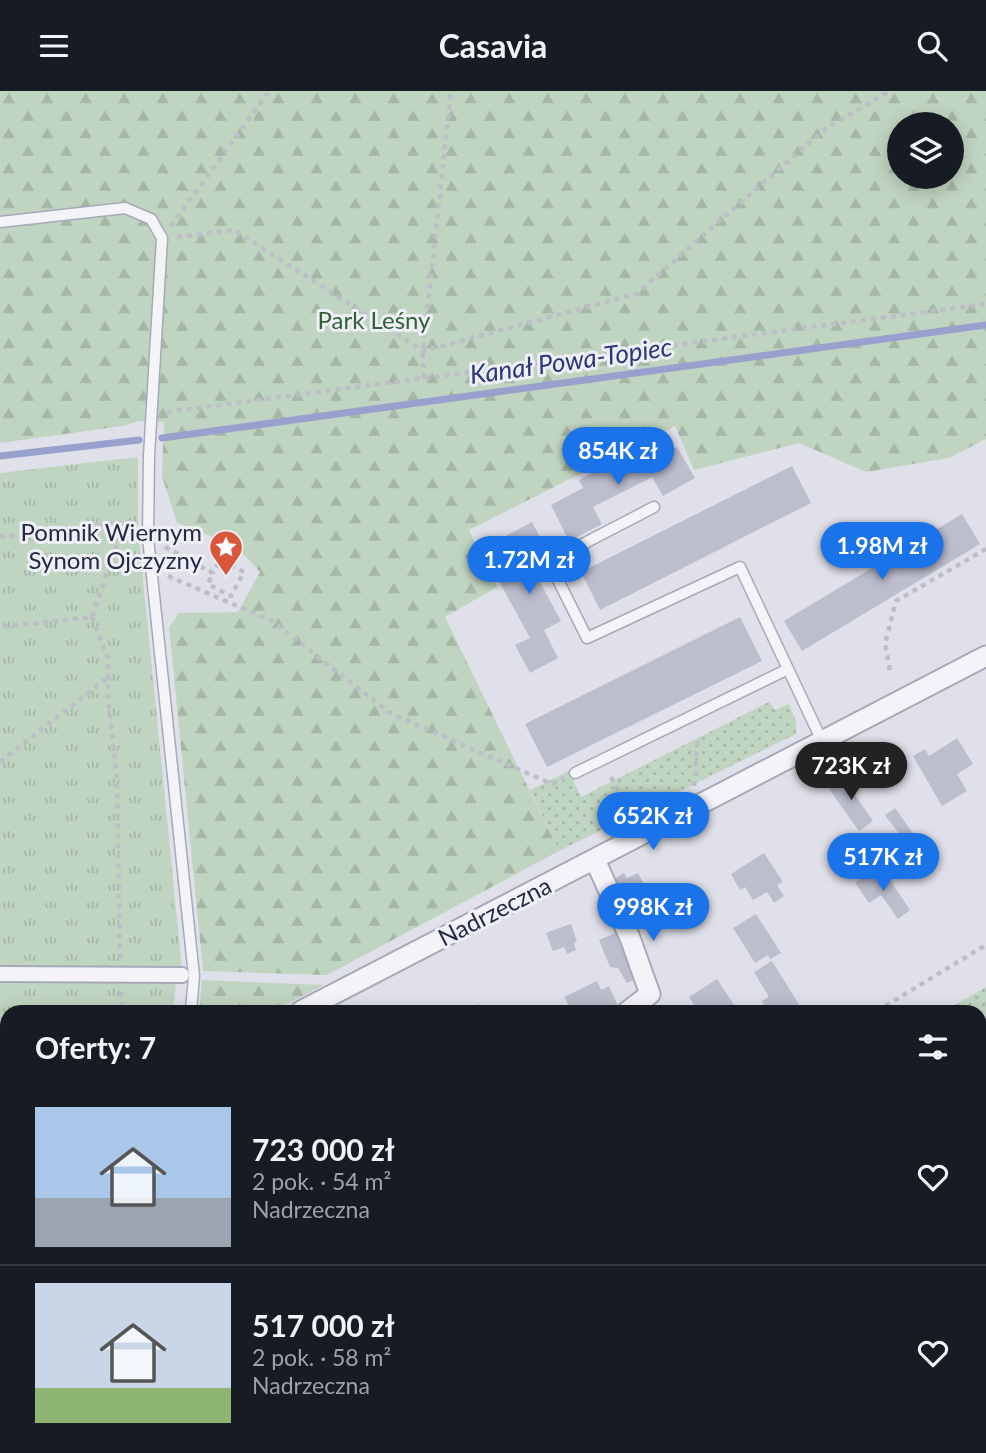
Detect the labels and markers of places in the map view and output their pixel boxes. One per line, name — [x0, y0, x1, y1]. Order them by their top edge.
pin: 854K zł — [553, 427, 683, 487]
place label: Pomnik Wiernym Synom Ojczyzny — [21, 517, 203, 574]
pin: 1.98M zł — [810, 523, 954, 582]
place icon: Pomnik Wiernym Synom Ojczyzny — [207, 528, 245, 577]
pin: 1.72M zł — [457, 537, 601, 596]
pin: 723K zł — [786, 743, 916, 802]
pin: 652K zł — [588, 793, 718, 852]
pin: 517K zł — [818, 833, 948, 893]
pin: 998K zł — [588, 883, 718, 943]

